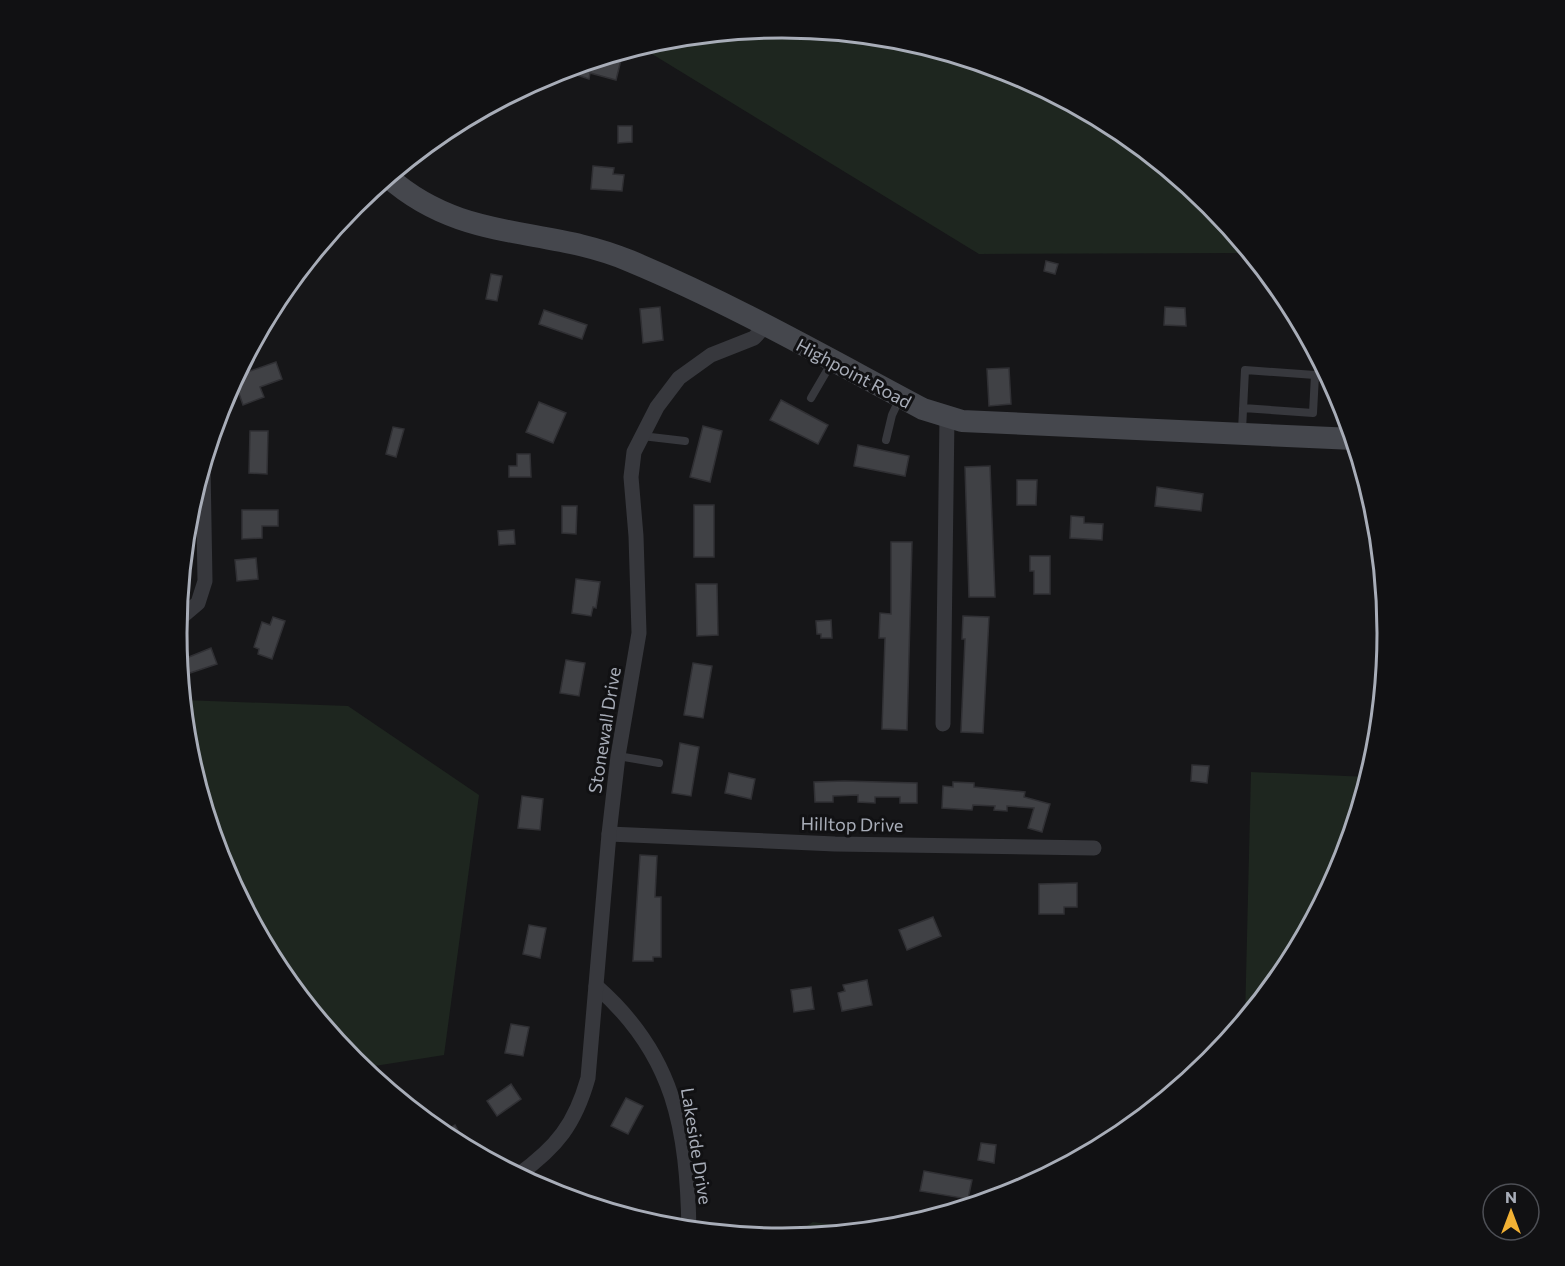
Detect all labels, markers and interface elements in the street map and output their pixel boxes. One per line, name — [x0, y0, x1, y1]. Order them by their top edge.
street label: Highpoint Road — [793, 333, 915, 413]
street label: Stonewall Drive — [583, 665, 625, 795]
street label: Hilltop Drive — [800, 812, 904, 836]
street label: Lakeside Drive — [677, 1086, 717, 1206]
north arrow — [1481, 1182, 1541, 1242]
text: N — [1505, 1187, 1517, 1206]

